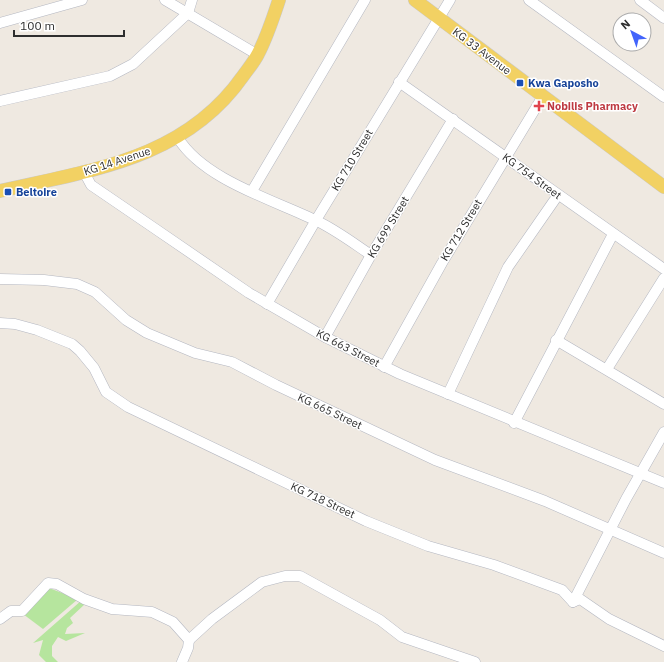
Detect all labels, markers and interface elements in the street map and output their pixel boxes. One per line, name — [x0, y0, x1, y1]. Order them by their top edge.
scale bar — [14, 12, 124, 38]
north arrow — [612, 12, 652, 52]
text: N — [618, 17, 633, 32]
text: 100 m — [20, 18, 55, 33]
street label: KG 33 Avenue — [450, 25, 514, 77]
place label: Kwa Gaposho — [528, 76, 599, 90]
marker: Kwa Gaposho — [515, 78, 525, 88]
place label: Nobilis Pharmacy — [547, 99, 638, 113]
marker: Nobilis Pharmacy — [534, 101, 544, 111]
street label: KG 710 Street — [328, 126, 376, 193]
street label: KG 14 Avenue — [82, 144, 152, 178]
street label: KG 754 Street — [500, 150, 564, 202]
place label: Beltoire — [16, 185, 57, 199]
marker: Beltoire — [3, 187, 13, 197]
street label: KG 699 Street — [364, 193, 412, 260]
street label: KG 712 Street — [437, 196, 485, 263]
street label: KG 663 Street — [314, 326, 382, 370]
street label: KG 665 Street — [296, 390, 365, 432]
street label: KG 718 Street — [289, 479, 358, 521]

